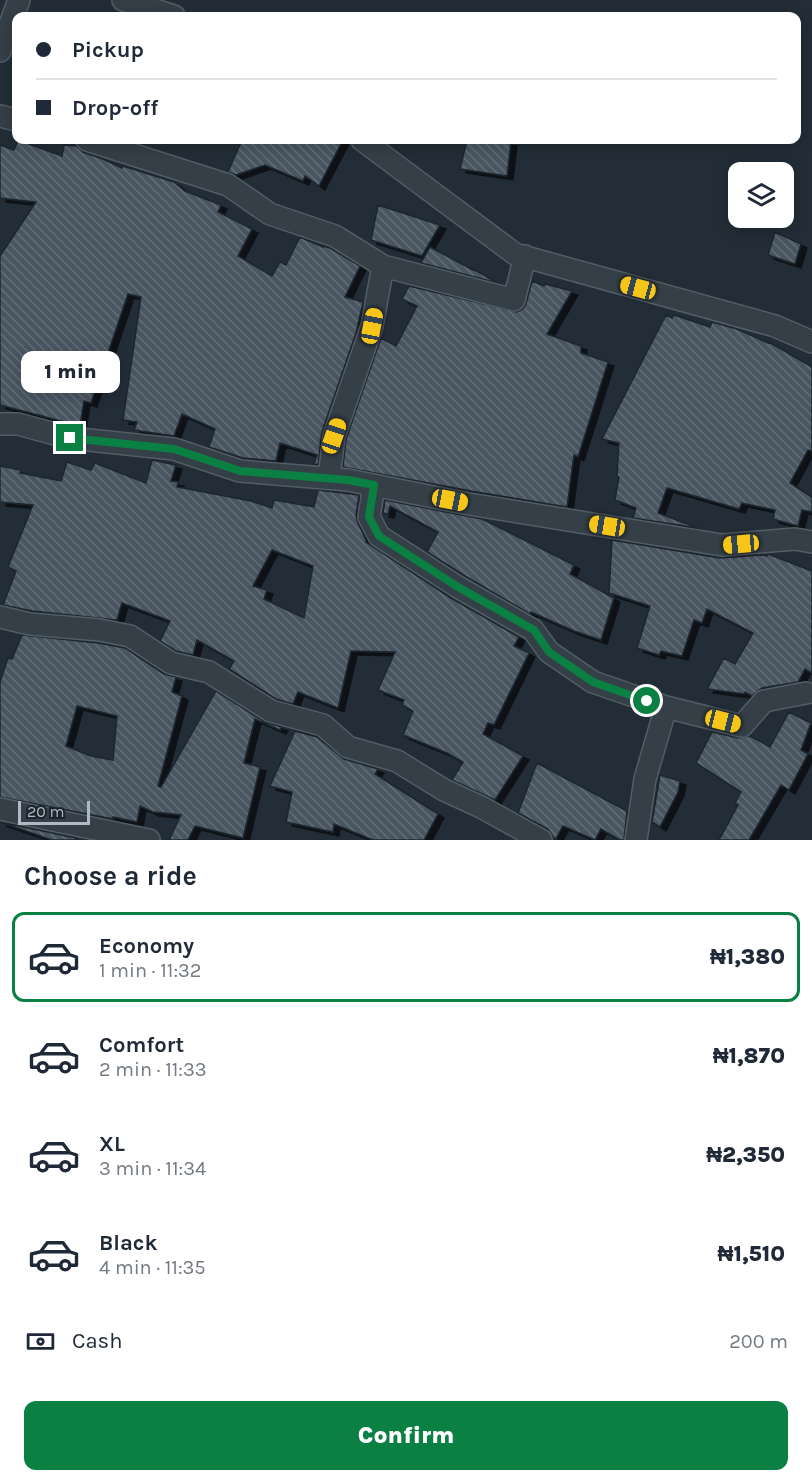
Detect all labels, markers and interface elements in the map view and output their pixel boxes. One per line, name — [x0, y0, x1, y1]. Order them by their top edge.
text: Pickup — [72, 37, 144, 63]
text: Drop-off — [72, 95, 158, 121]
map controls — [728, 162, 794, 228]
button: layers — [728, 162, 794, 228]
car — [618, 275, 658, 301]
car — [360, 307, 384, 345]
callout: 1 min — [20, 351, 119, 393]
text: 1 min — [44, 360, 97, 383]
car — [320, 416, 348, 456]
route end — [56, 424, 83, 451]
car — [431, 488, 469, 512]
car — [588, 514, 626, 538]
car — [722, 533, 760, 555]
route start — [633, 687, 660, 714]
car — [703, 708, 743, 734]
scale bar — [18, 798, 90, 826]
text: 20 m — [27, 802, 65, 821]
text: Choose a ride — [24, 860, 197, 892]
icon: car — [27, 930, 81, 984]
text: Economy — [99, 933, 194, 959]
text: ₦1,380 — [710, 944, 785, 970]
text: 1 min · 11:32 — [99, 959, 201, 982]
icon: car — [27, 1029, 81, 1083]
text: Comfort — [99, 1032, 184, 1058]
text: ₦1,870 — [713, 1043, 785, 1069]
text: 2 min · 11:33 — [99, 1058, 207, 1081]
icon: car — [27, 1128, 81, 1182]
text: XL — [99, 1131, 125, 1157]
text: ₦2,350 — [706, 1142, 785, 1168]
text: 3 min · 11:34 — [99, 1157, 206, 1180]
icon: car — [27, 1227, 81, 1281]
text: Black — [99, 1230, 158, 1256]
text: ₦1,510 — [718, 1241, 785, 1267]
text: 4 min · 11:35 — [99, 1256, 206, 1279]
icon: cash — [24, 1325, 57, 1358]
text: Cash — [72, 1328, 122, 1354]
text: 200 m — [729, 1330, 788, 1353]
button: Confirm — [24, 1401, 788, 1470]

